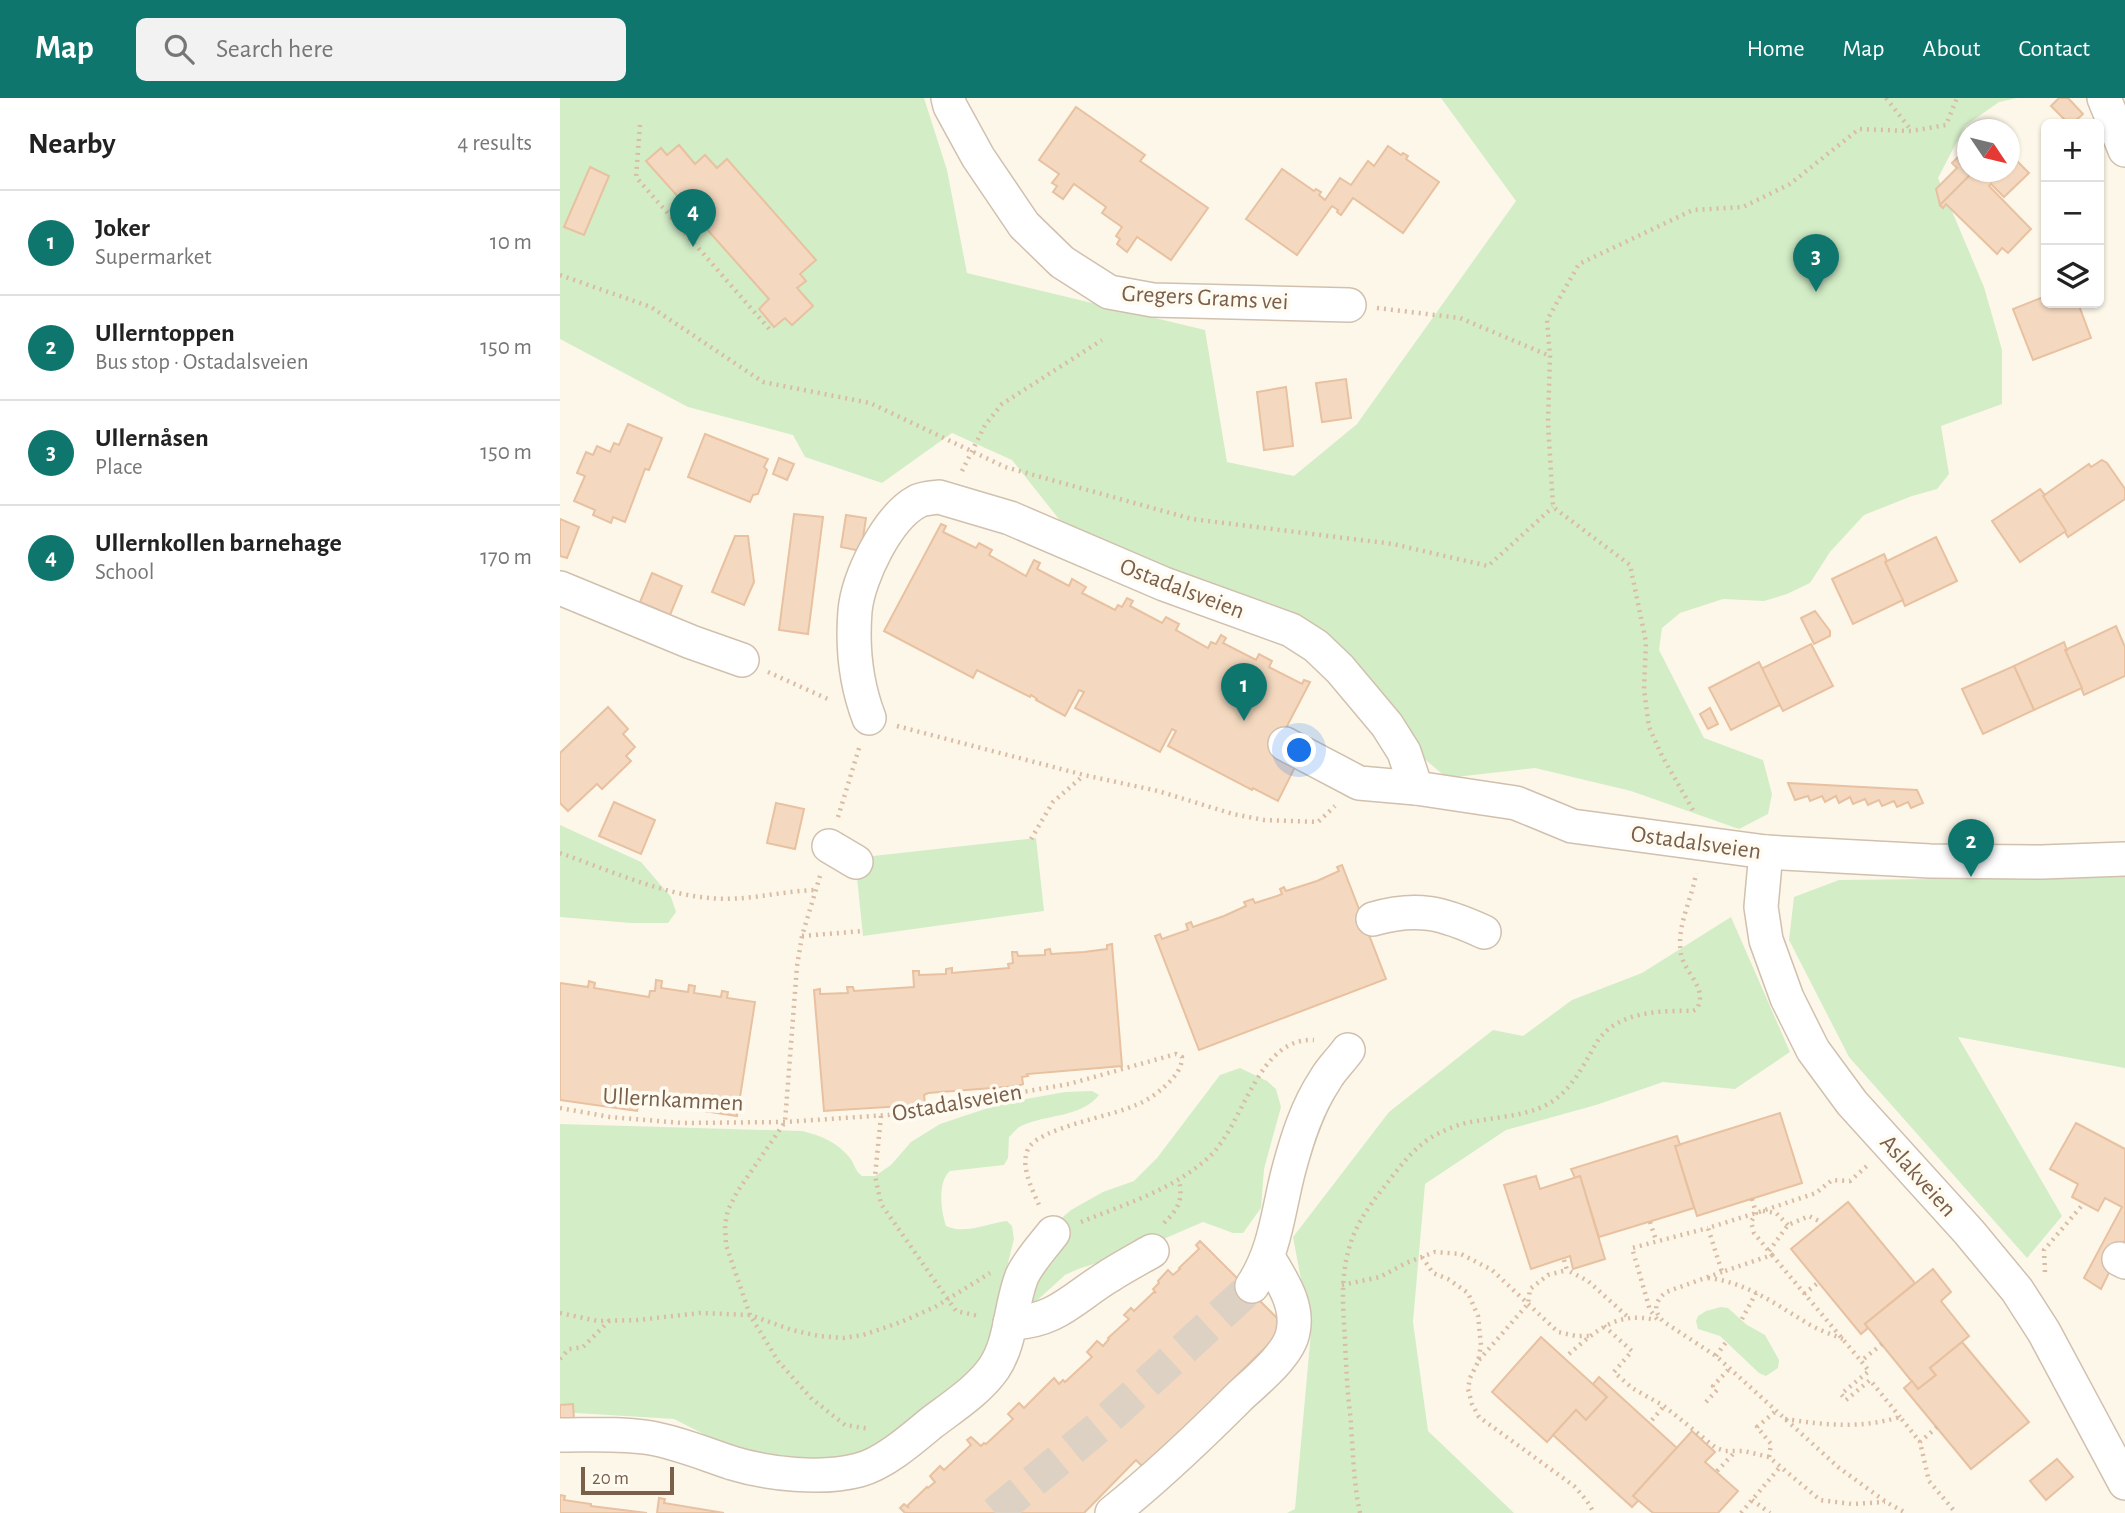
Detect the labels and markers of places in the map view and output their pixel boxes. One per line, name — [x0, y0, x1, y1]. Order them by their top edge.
pin: 4 — [670, 189, 716, 247]
pin: 3 — [1793, 234, 1839, 292]
pin: 1 — [1221, 663, 1267, 721]
pin: 2 — [1948, 819, 1994, 877]

